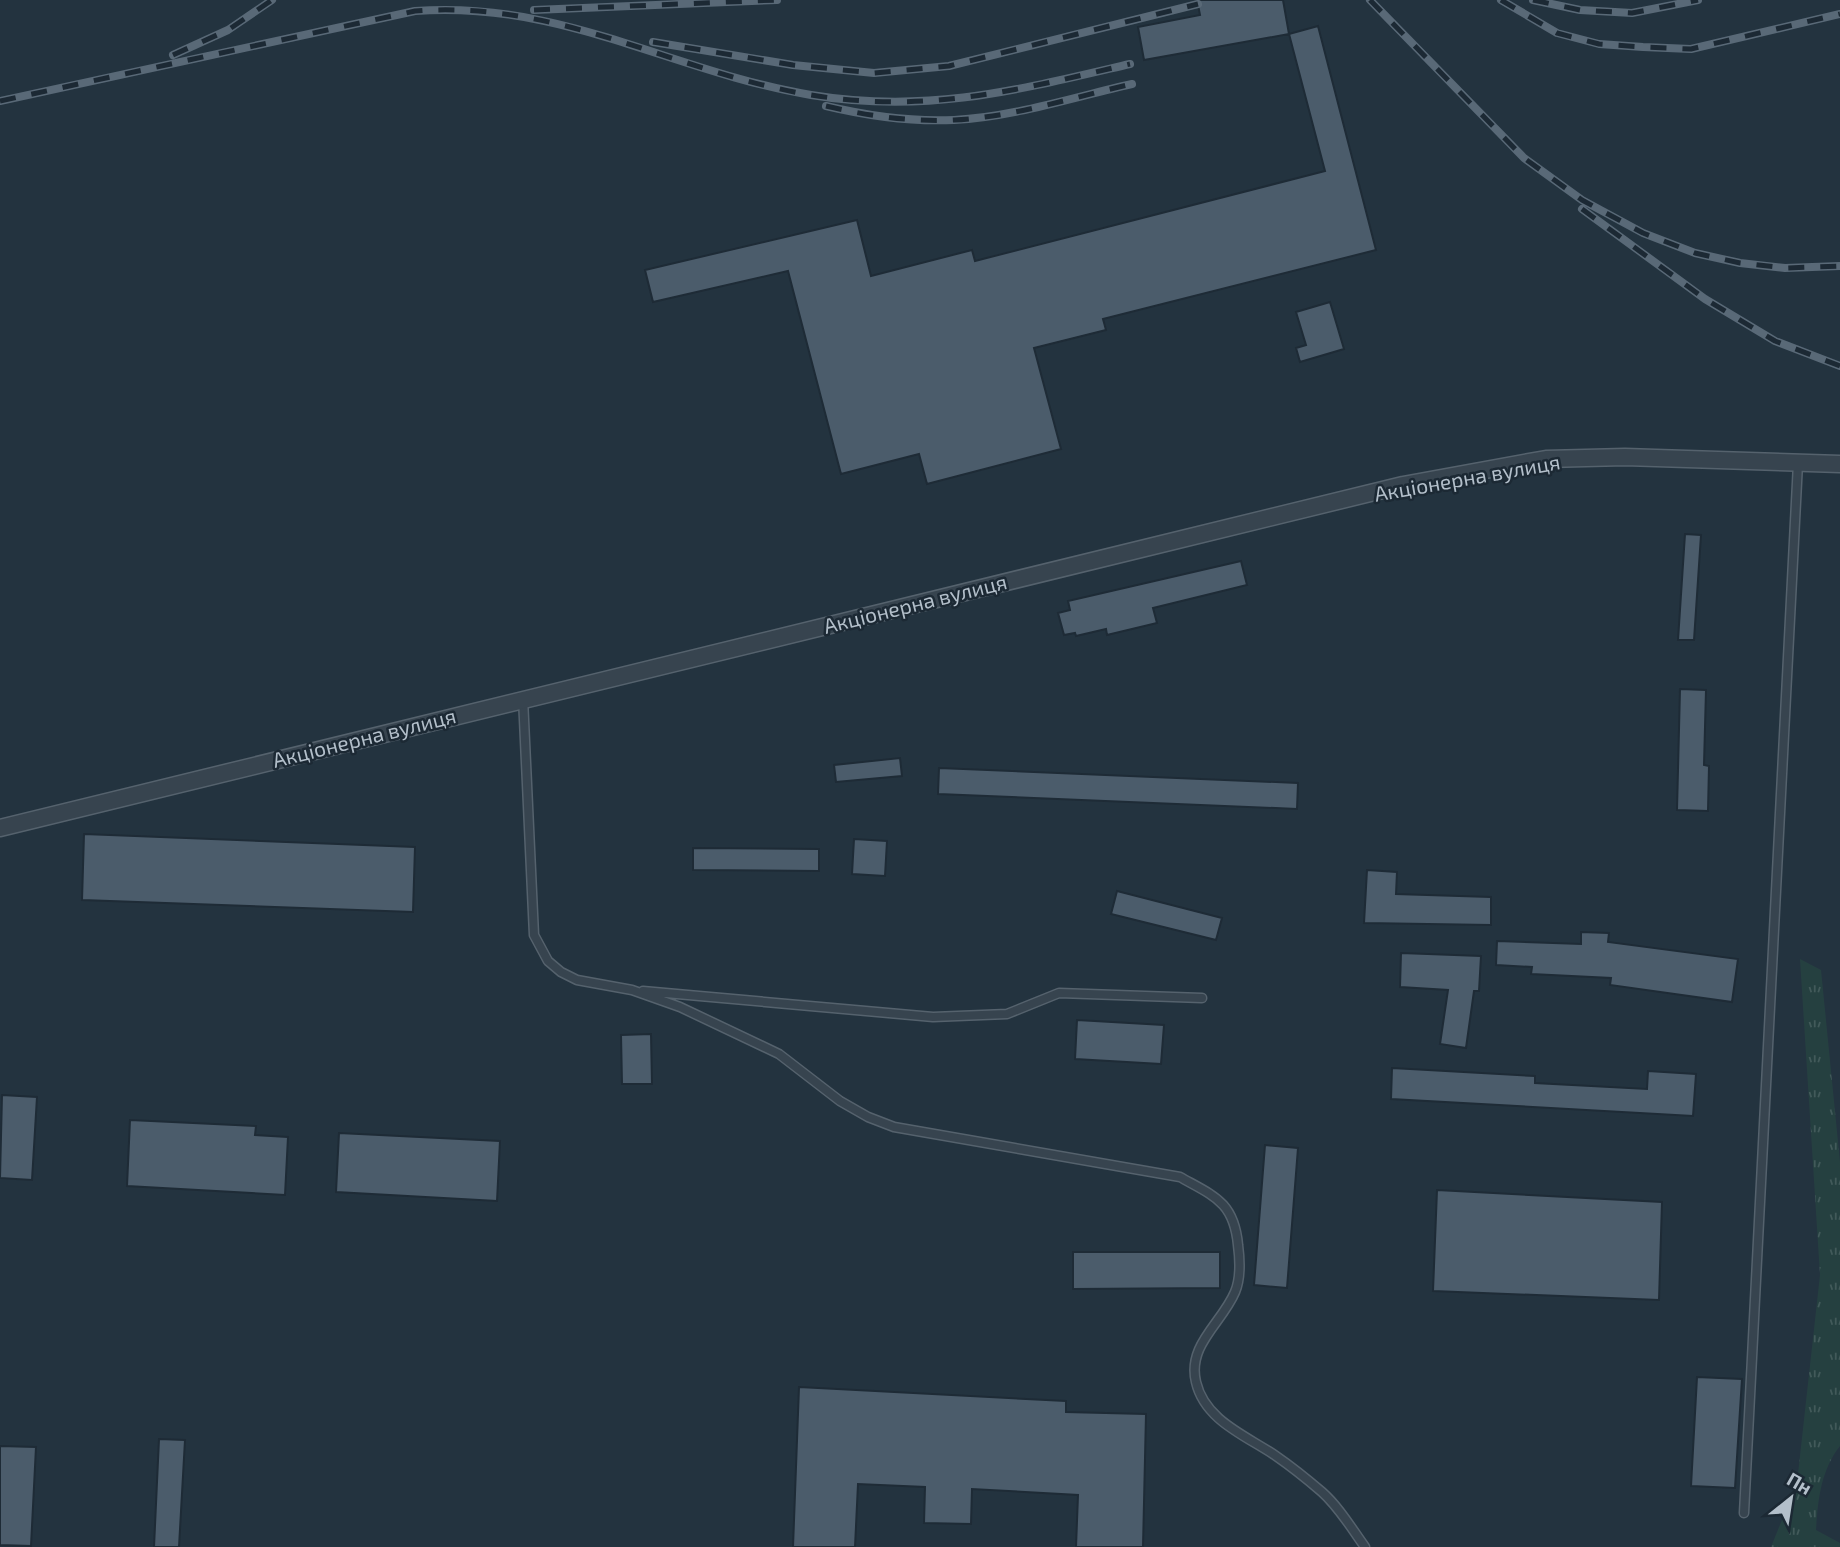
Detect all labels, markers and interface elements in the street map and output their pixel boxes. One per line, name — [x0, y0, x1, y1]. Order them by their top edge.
street label: Акціонерна вулиця — [1372, 448, 1562, 507]
street label: Акціонерна вулиця — [821, 568, 1010, 639]
street label: Акціонерна вулиця — [270, 702, 459, 773]
north arrow — [1756, 1463, 1826, 1533]
text: Пн — [1783, 1467, 1816, 1499]

